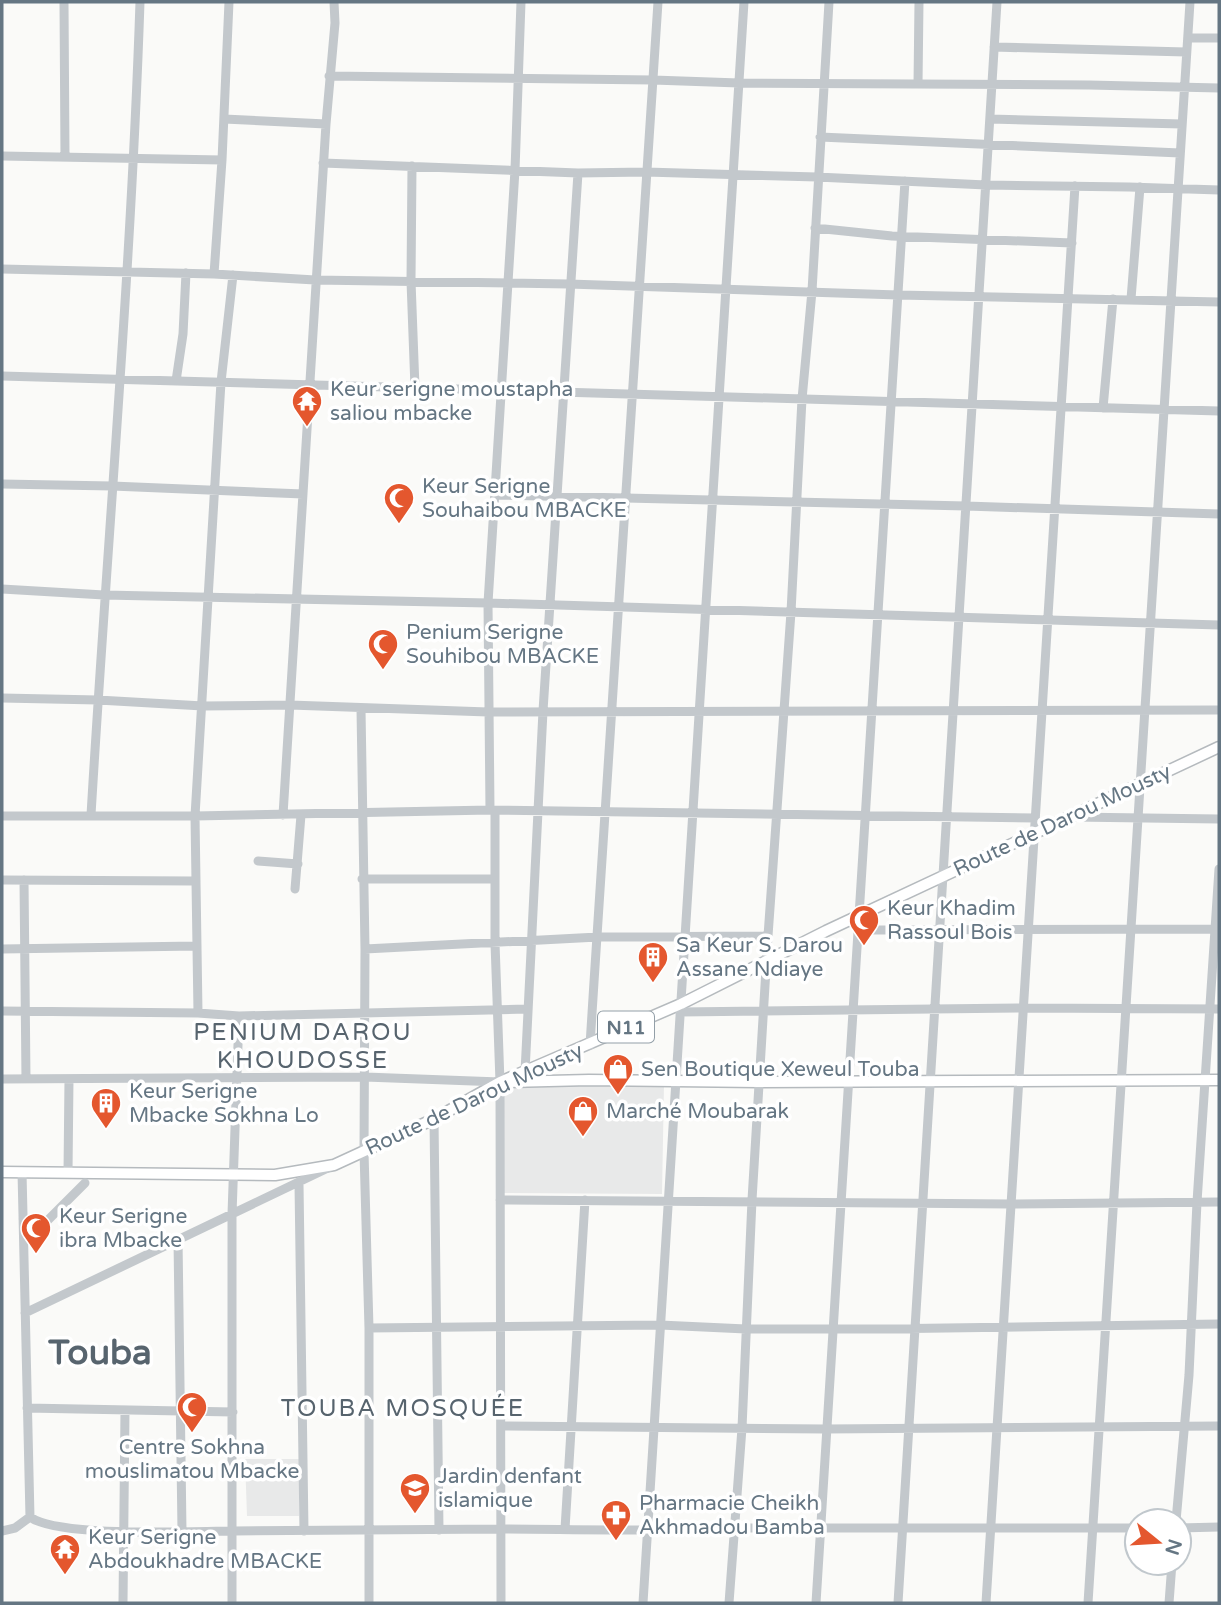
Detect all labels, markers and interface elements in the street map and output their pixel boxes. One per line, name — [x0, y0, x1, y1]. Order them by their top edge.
place label: Keur serigne moustapha saliou mbacke — [330, 377, 573, 426]
temple icon: Keur serigne moustapha saliou mbacke — [290, 384, 324, 428]
place label: Keur Serigne Souhaibou MBACKE — [422, 474, 627, 523]
mosque icon: Keur Serigne Souhaibou MBACKE — [382, 481, 416, 525]
place label: Penium Serigne Souhibou MBACKE — [406, 620, 599, 669]
mosque icon: Penium Serigne Souhibou MBACKE — [366, 627, 400, 671]
street label: Route de Darou Mousty — [949, 759, 1175, 882]
place label: Keur Khadim Rassoul Bois — [887, 896, 1016, 945]
mosque icon: Keur Khadim Rassoul Bois — [847, 903, 881, 947]
place label: Sa Keur S. Darou Assane Ndiaye — [676, 933, 843, 982]
building icon: Sa Keur S. Darou Assane Ndiaye — [636, 940, 670, 984]
road number: N11 — [598, 1012, 654, 1042]
district label: PENIUM DAROU KHOUDOSSE — [193, 1018, 413, 1075]
street label: Route de Darou Mousty — [361, 1038, 587, 1161]
shop icon: Sen Boutique Xeweul Touba — [601, 1052, 635, 1096]
place label: Sen Boutique Xeweul Touba — [641, 1057, 920, 1082]
place label: Keur Serigne Mbacke Sokhna Lo — [129, 1079, 319, 1128]
building icon: Keur Serigne Mbacke Sokhna Lo — [89, 1086, 123, 1130]
shop icon: Marché Moubarak — [566, 1094, 600, 1138]
place label: Marché Moubarak — [606, 1099, 789, 1124]
place label: Keur Serigne ibra Mbacke — [59, 1204, 187, 1253]
mosque icon: Keur Serigne ibra Mbacke — [19, 1211, 53, 1255]
district label: Touba — [47, 1332, 152, 1374]
mosque icon: Centre Sokhna mouslimatou Mbacke — [175, 1390, 209, 1434]
district label: TOUBA MOSQUÉE — [281, 1393, 525, 1423]
place label: Centre Sokhna mouslimatou Mbacke — [85, 1435, 299, 1484]
place label: Jardin denfant islamique — [438, 1464, 582, 1513]
school or university icon: Jardin denfant islamique — [398, 1471, 432, 1515]
place label: Pharmacie Cheikh Akhmadou Bamba — [639, 1491, 825, 1540]
pharmacy icon: Pharmacie Cheikh Akhmadou Bamba — [599, 1498, 633, 1542]
north arrow — [1123, 1507, 1193, 1577]
place label: Keur Serigne Abdoukhadre MBACKE — [88, 1525, 322, 1574]
temple icon: Keur Serigne Abdoukhadre MBACKE — [48, 1532, 82, 1576]
text: N — [1160, 1536, 1186, 1558]

